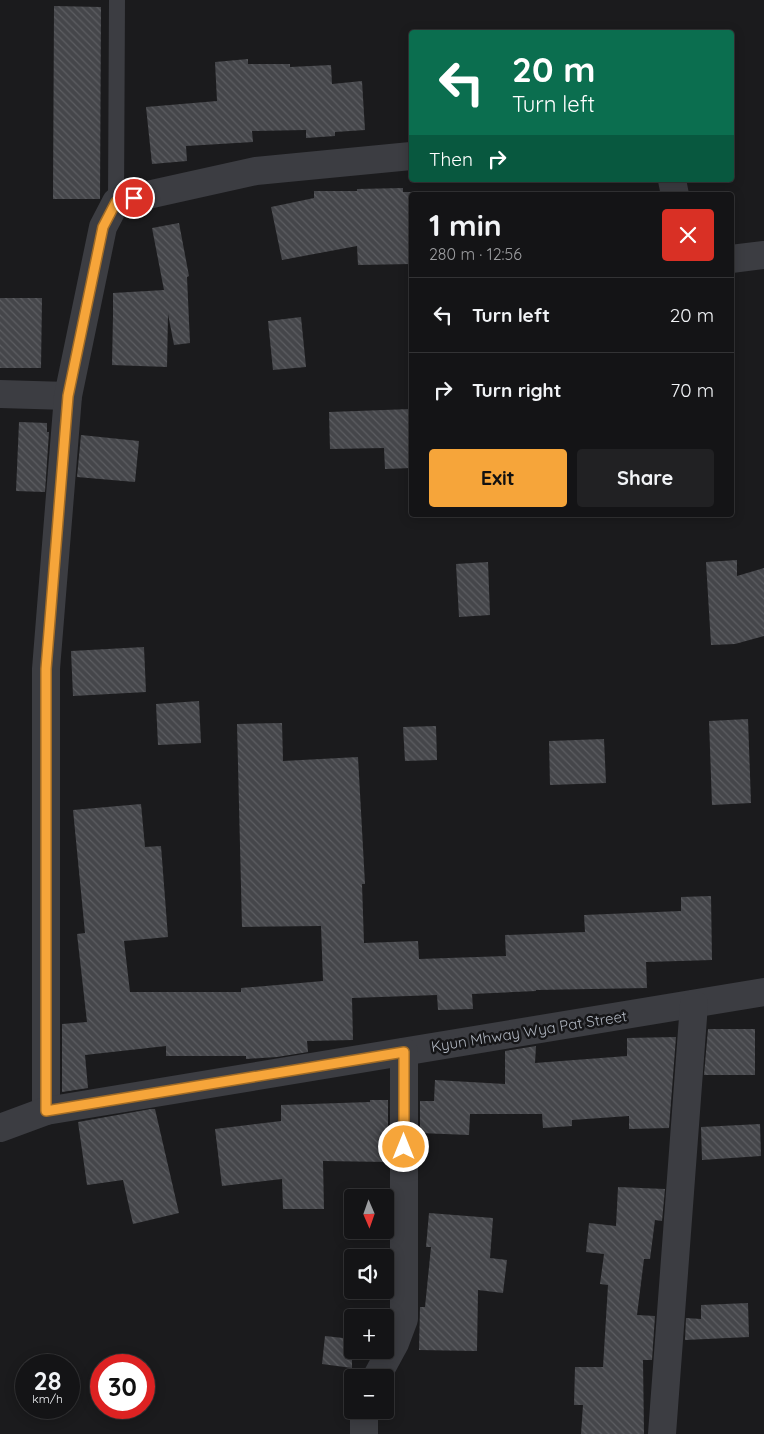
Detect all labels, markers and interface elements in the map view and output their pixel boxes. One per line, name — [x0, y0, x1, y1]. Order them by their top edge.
text: 20 m — [512, 47, 595, 91]
icon: left — [429, 50, 494, 115]
text: Turn left — [512, 90, 595, 118]
icon: right — [483, 145, 511, 173]
text: Then — [429, 147, 473, 171]
pin — [113, 177, 155, 219]
icon: arrive — [120, 184, 148, 212]
text: 1 min — [429, 206, 502, 244]
button: close — [662, 209, 714, 261]
text: 280 m · 12:56 — [429, 244, 522, 264]
icon: left — [429, 301, 457, 329]
text: Turn left — [472, 303, 550, 327]
text: 20 m — [670, 303, 714, 327]
icon: right — [429, 376, 457, 404]
text: Turn right — [472, 378, 561, 402]
text: 70 m — [670, 378, 714, 402]
button: Exit — [429, 449, 567, 507]
button: Share — [577, 449, 714, 507]
street label: Kyun Mhway Wya Pat Street — [430, 1006, 628, 1056]
position arrow — [377, 1120, 429, 1172]
north arrow — [344, 1189, 394, 1239]
map controls — [344, 1189, 394, 1419]
button: sound — [344, 1249, 394, 1299]
button: + — [344, 1309, 394, 1359]
speed limit sign: 30 — [90, 1354, 155, 1419]
text: 28 — [34, 1365, 61, 1396]
button: − — [344, 1369, 394, 1419]
text: km/h — [32, 1391, 63, 1406]

